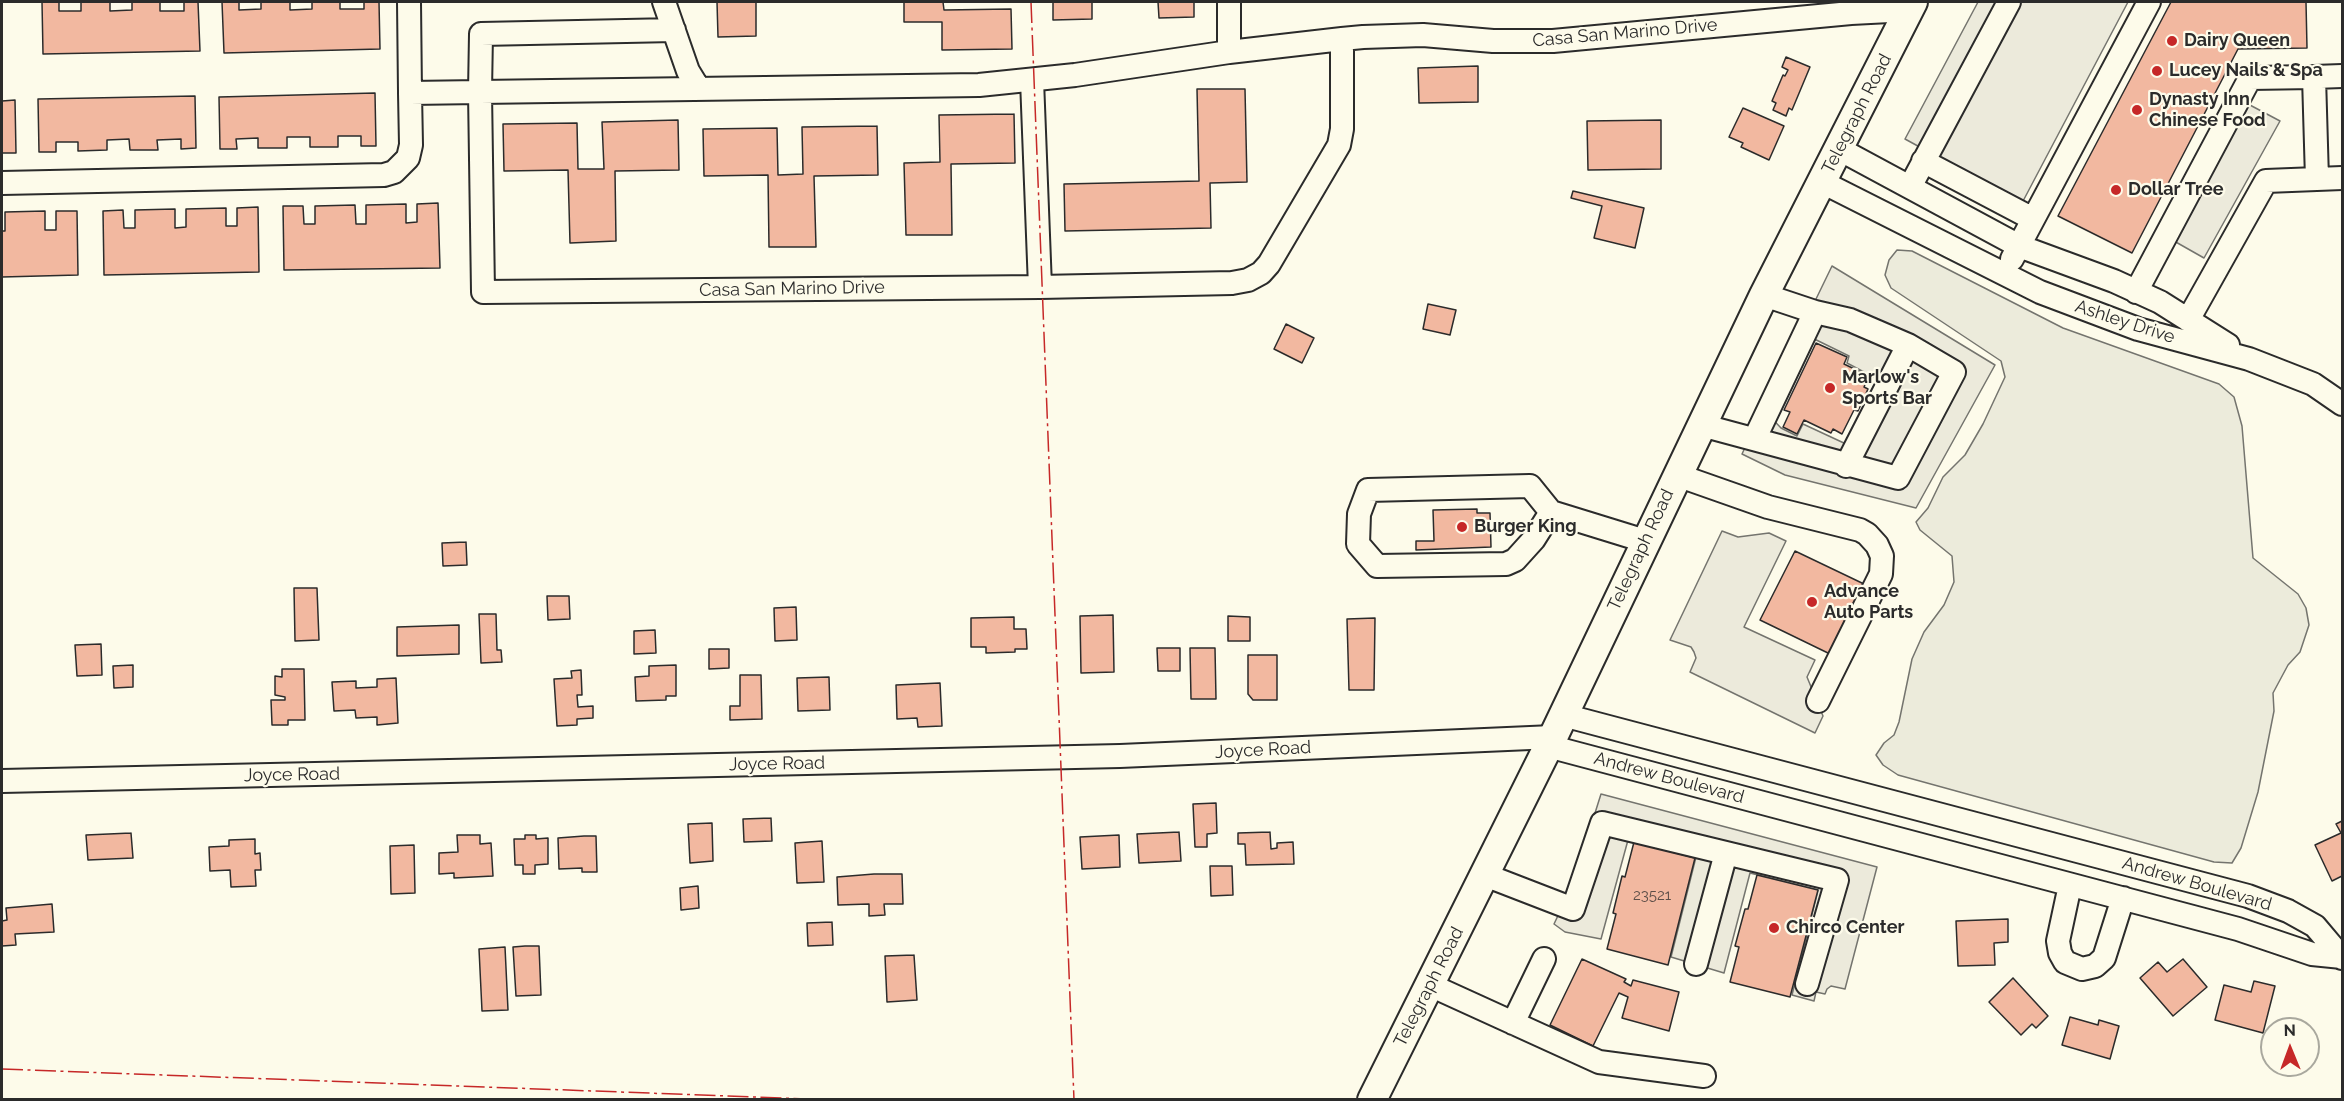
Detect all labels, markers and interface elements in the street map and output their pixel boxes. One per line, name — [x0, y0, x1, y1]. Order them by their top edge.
street label: Casa San Marino Drive — [1532, 14, 1718, 52]
place label: Dairy Queen — [2184, 30, 2290, 52]
marker: Dairy Queen — [2165, 34, 2179, 48]
street label: Telegraph Road — [1818, 50, 1896, 178]
place label: Lucey Nails & Spa — [2169, 60, 2323, 82]
marker: Lucey Nails & Spa — [2150, 64, 2164, 78]
place label: Dynasty Inn Chinese Food — [2149, 89, 2266, 132]
marker: Dynasty Inn Chinese Food — [2130, 103, 2144, 117]
place label: Dollar Tree — [2128, 179, 2223, 201]
marker: Dollar Tree — [2109, 183, 2123, 197]
street label: Casa San Marino Drive — [699, 277, 885, 301]
street label: Ashley Drive — [2072, 296, 2178, 348]
place label: Marlow's Sports Bar — [1842, 367, 1932, 410]
marker: Marlow's Sports Bar — [1823, 381, 1837, 395]
street label: Telegraph Road — [1603, 486, 1679, 614]
place label: Burger King — [1474, 516, 1577, 538]
marker: Burger King — [1455, 520, 1469, 534]
place label: Advance Auto Parts — [1824, 581, 1913, 624]
marker: Advance Auto Parts — [1805, 595, 1819, 609]
street label: Joyce Road — [1214, 737, 1312, 763]
street label: Andrew Boulevard — [1592, 748, 1746, 808]
street label: Joyce Road — [729, 752, 825, 776]
street label: Joyce Road — [244, 763, 340, 787]
street label: Andrew Boulevard — [2120, 852, 2274, 916]
house number: 23521 — [1633, 886, 1671, 904]
place label: Chirco Center — [1786, 917, 1904, 939]
marker: Chirco Center — [1767, 921, 1781, 935]
street label: Telegraph Road — [1390, 923, 1468, 1051]
north arrow — [2260, 1017, 2320, 1077]
text: N — [2283, 1021, 2296, 1040]

